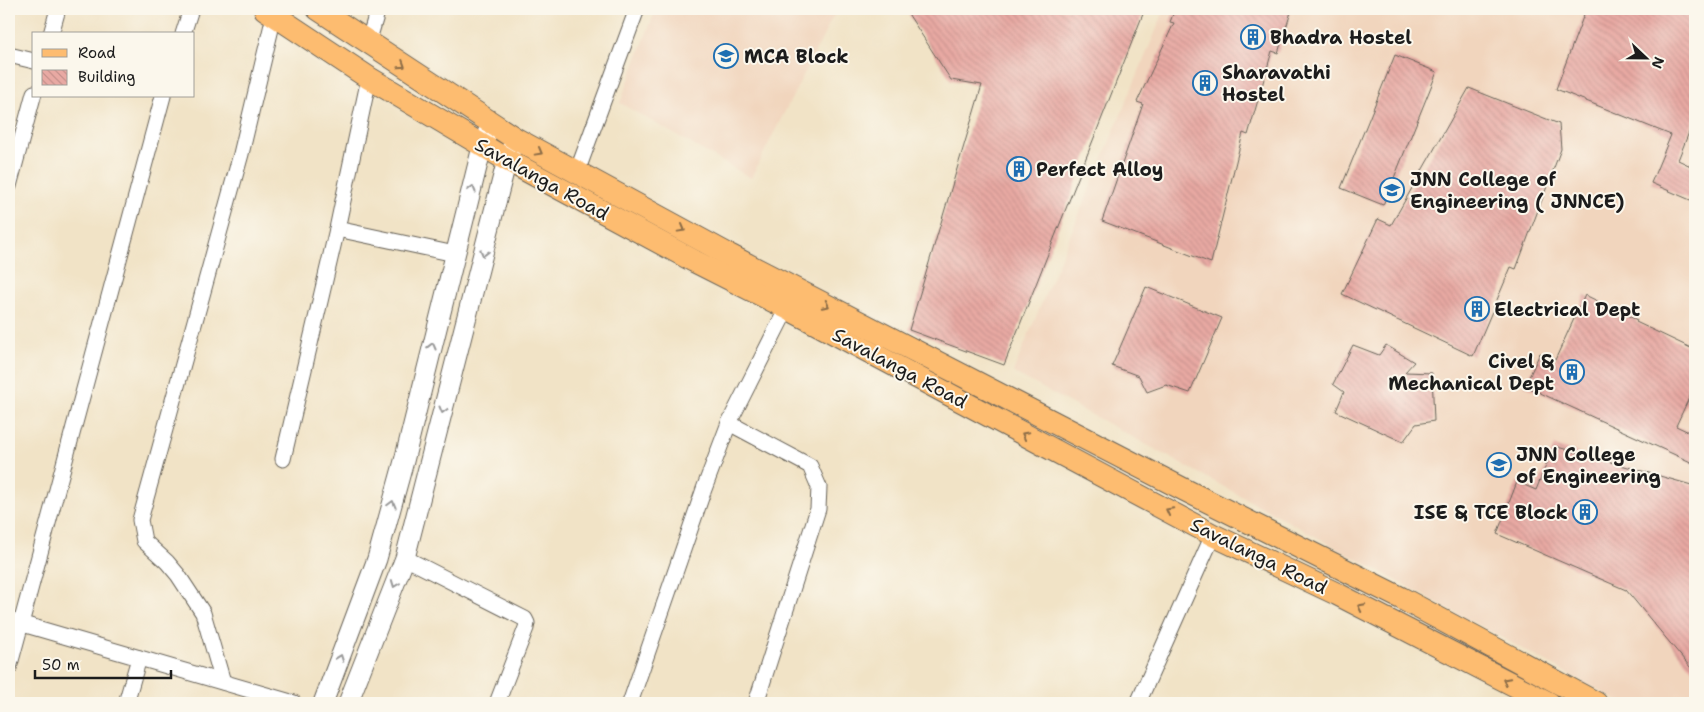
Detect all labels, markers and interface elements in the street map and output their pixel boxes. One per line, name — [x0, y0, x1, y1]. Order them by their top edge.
building icon: Bhadra Hostel — [1240, 24, 1266, 50]
place label: Bhadra Hostel — [1270, 25, 1412, 50]
legend — [32, 32, 195, 98]
north arrow — [1622, 32, 1672, 82]
text: Road — [78, 43, 116, 63]
school or university icon: MCA Block — [713, 43, 739, 69]
place label: MCA Block — [744, 44, 849, 69]
text: N — [1648, 54, 1668, 71]
one-way arrow — [396, 59, 405, 68]
place label: Sharavathi Hostel — [1222, 60, 1331, 107]
text: Building — [78, 67, 135, 87]
building icon: Sharavathi Hostel — [1192, 70, 1218, 96]
street label: Savalanga Road — [471, 132, 613, 226]
one-way arrow — [534, 145, 543, 155]
building icon: Perfect Alloy — [1006, 156, 1032, 182]
place label: Perfect Alloy — [1036, 157, 1163, 182]
place label: JNN College of Engineering ( JNNCE) — [1410, 167, 1624, 214]
school or university icon: JNN College of Engineering ( JNNCE) — [1379, 177, 1405, 203]
one-way arrow — [466, 185, 476, 193]
one-way arrow — [677, 223, 686, 233]
one-way arrow — [479, 249, 489, 257]
building icon: Electrical Dept — [1464, 296, 1490, 322]
place label: Electrical Dept — [1494, 297, 1640, 322]
one-way arrow — [820, 299, 829, 309]
street label: Savalanga Road — [828, 322, 972, 414]
one-way arrow — [426, 343, 436, 351]
place label: Civel & Mechanical Dept — [1388, 349, 1554, 396]
building icon: Civel & Mechanical Dept — [1559, 359, 1585, 385]
one-way arrow — [439, 406, 449, 414]
one-way arrow — [1021, 431, 1030, 441]
place label: JNN College of Engineering — [1516, 442, 1661, 489]
school or university icon: JNN College of Engineering — [1486, 452, 1512, 478]
building icon: ISE & TCE Block — [1572, 499, 1598, 525]
one-way arrow — [386, 500, 396, 508]
place label: ISE & TCE Block — [1414, 500, 1568, 525]
one-way arrow — [1165, 507, 1174, 517]
street label: Savalanga Road — [1186, 512, 1332, 600]
one-way arrow — [390, 579, 400, 587]
one-way arrow — [1357, 603, 1366, 613]
scale bar — [35, 647, 171, 679]
one-way arrow — [334, 654, 344, 662]
text: 50 m — [42, 655, 80, 675]
one-way arrow — [1502, 677, 1511, 687]

